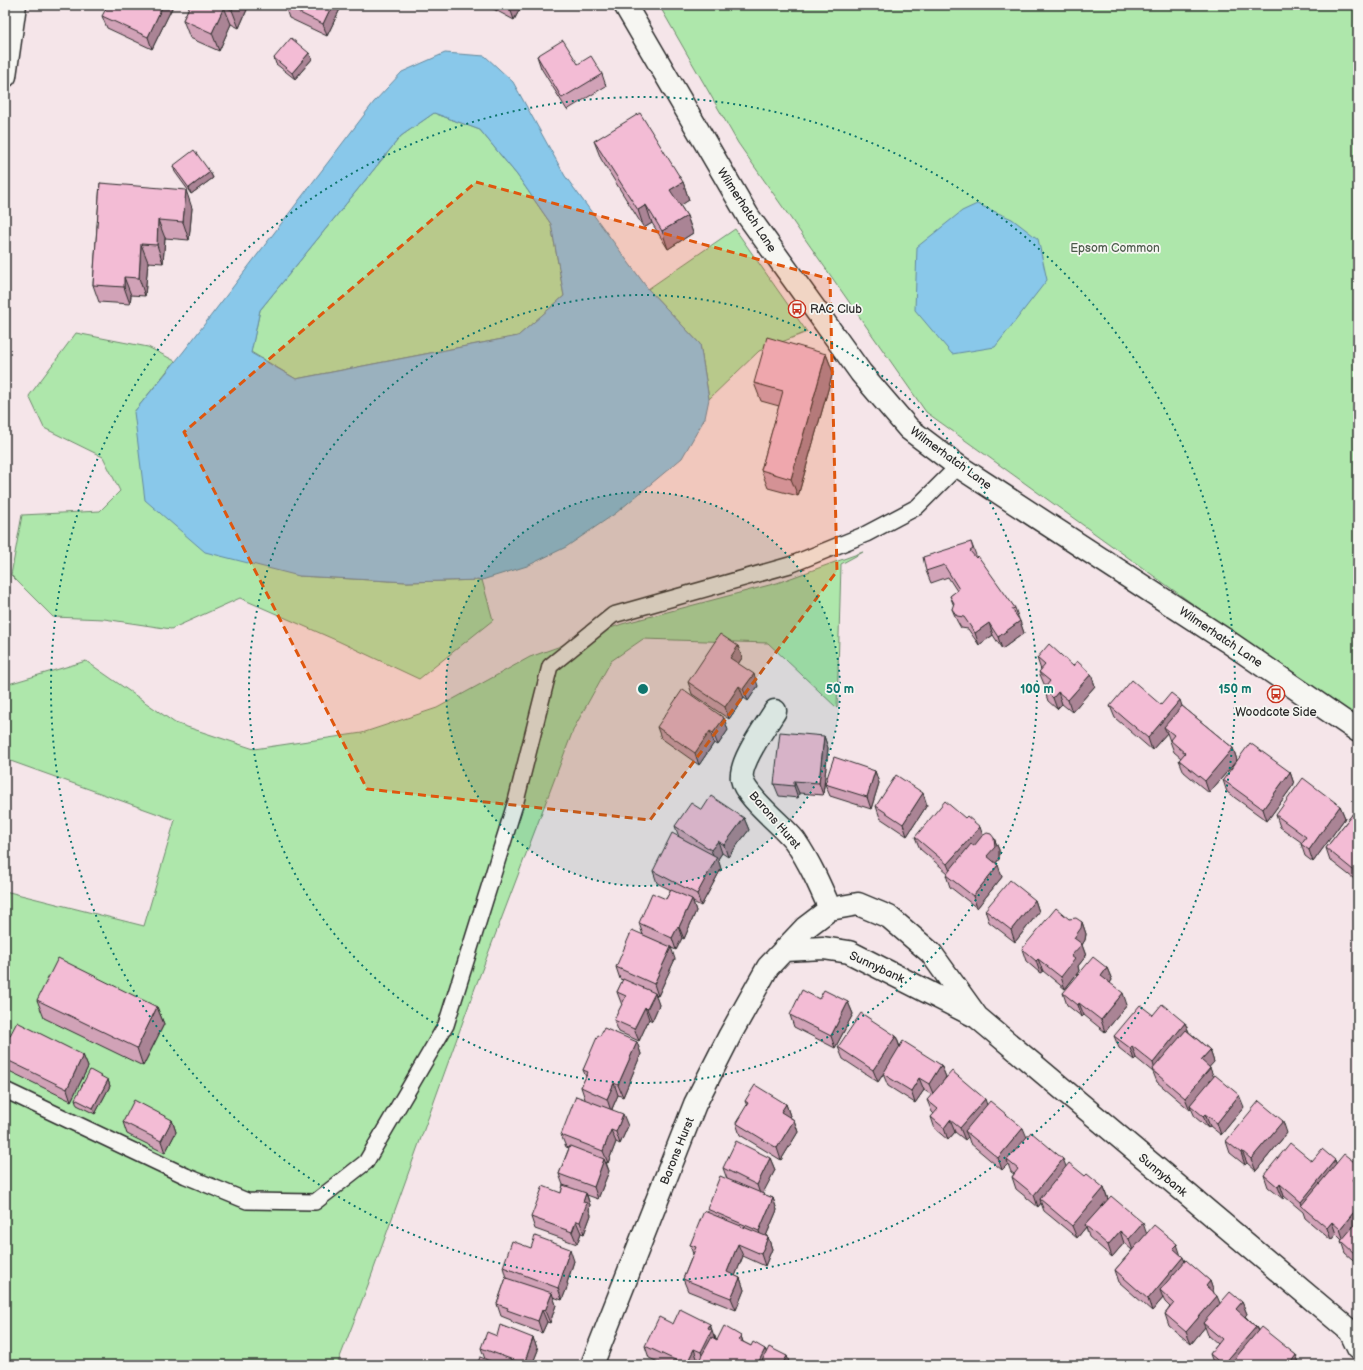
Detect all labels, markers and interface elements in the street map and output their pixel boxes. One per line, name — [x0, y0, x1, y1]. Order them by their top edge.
street label: Wilmerhatch Lane — [714, 165, 779, 255]
park label: Epsom Common — [1070, 241, 1160, 256]
bus stop icon: RAC Club — [787, 299, 807, 319]
place label: RAC Club — [810, 302, 862, 317]
street label: Wilmerhatch Lane — [907, 424, 995, 493]
street label: Wilmerhatch Lane — [1176, 604, 1265, 671]
centre of rings — [636, 682, 650, 696]
text: 50 m — [826, 682, 854, 697]
text: 100 m — [1020, 682, 1054, 697]
text: 150 m — [1219, 682, 1251, 697]
bus stop icon: Woodcote Side — [1266, 684, 1286, 704]
place label: Woodcote Side — [1235, 705, 1317, 720]
street label: Barons Hurst — [746, 789, 804, 852]
street label: Sunnybank — [847, 948, 907, 987]
street label: Barons Hurst — [657, 1115, 698, 1187]
street label: Sunnybank — [1135, 1151, 1190, 1200]

